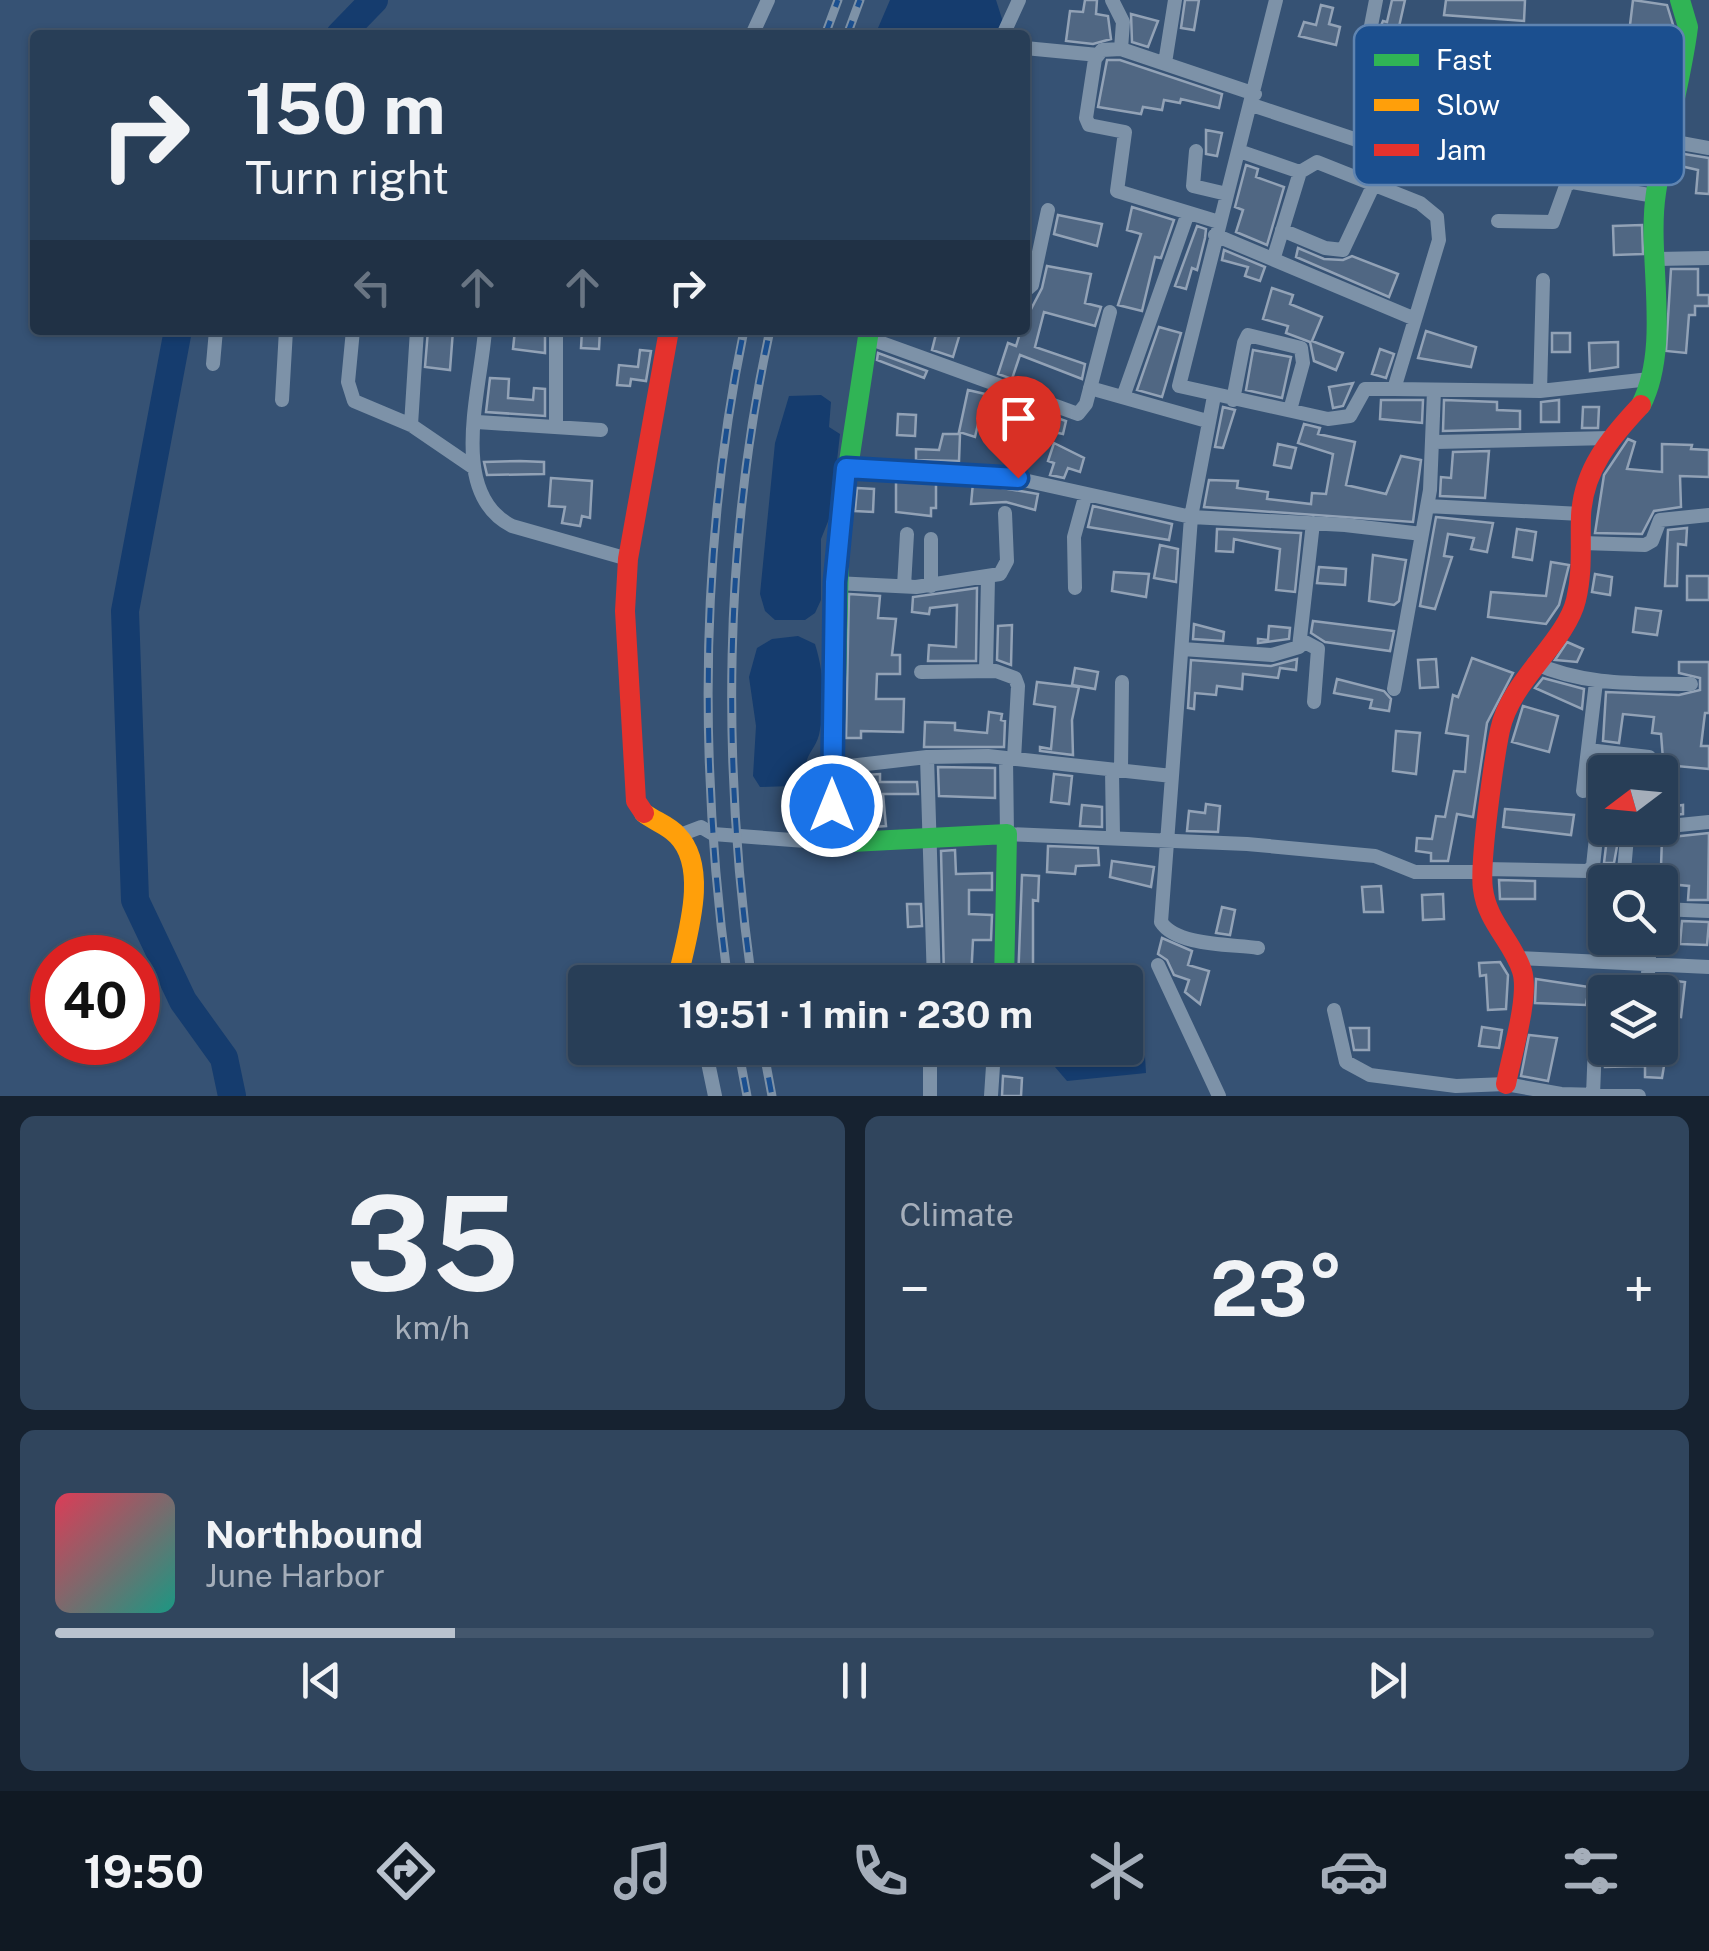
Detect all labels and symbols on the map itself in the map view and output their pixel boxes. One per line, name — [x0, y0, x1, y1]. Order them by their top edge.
legend — [1354, 25, 1684, 185]
text: Fast — [1436, 43, 1492, 76]
text: Slow — [1436, 88, 1500, 121]
text: Jam — [1436, 133, 1487, 166]
pin — [976, 376, 1061, 479]
position arrow — [780, 754, 884, 858]
north arrow — [1588, 755, 1678, 845]
speed limit sign: 40 — [30, 935, 160, 1065]

